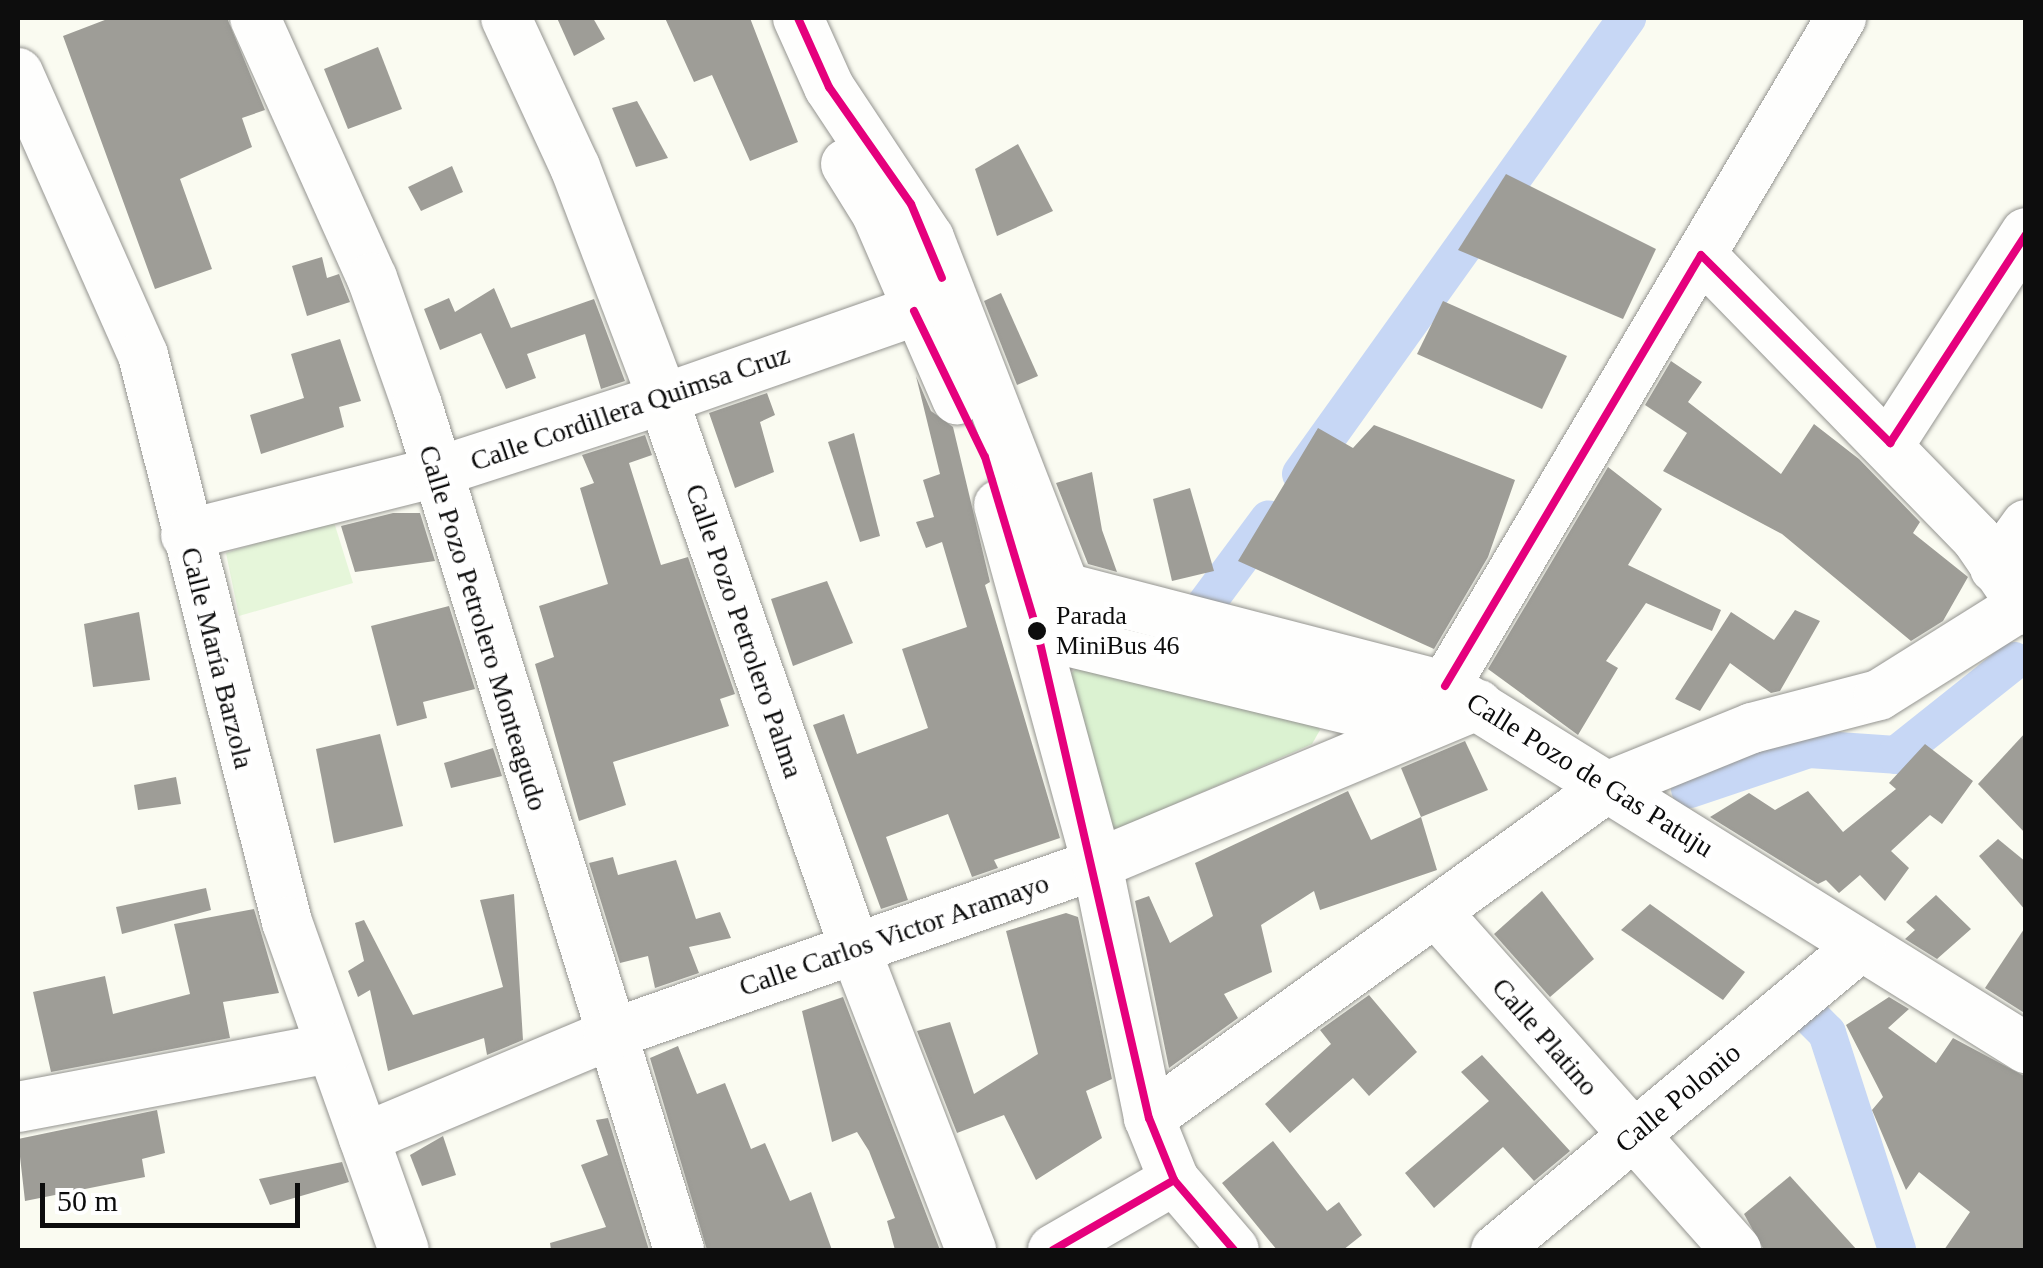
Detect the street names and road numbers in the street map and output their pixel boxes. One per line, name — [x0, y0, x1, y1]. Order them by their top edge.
street label: Calle Cordillera Quimsa Cruz — [466, 338, 794, 478]
street label: Calle Pozo Petrolero Monteagudo — [411, 441, 555, 815]
street label: Calle Pozo Petrolero Palma — [678, 480, 810, 782]
street label: Calle María Barzola — [173, 544, 261, 772]
street label: Calle Pozo de Gas Patuju — [1460, 685, 1720, 865]
street label: Calle Carlos Victor Aramayo — [734, 866, 1054, 1004]
street label: Calle Platino — [1485, 971, 1605, 1103]
street label: Calle Polonio — [1609, 1036, 1747, 1160]

